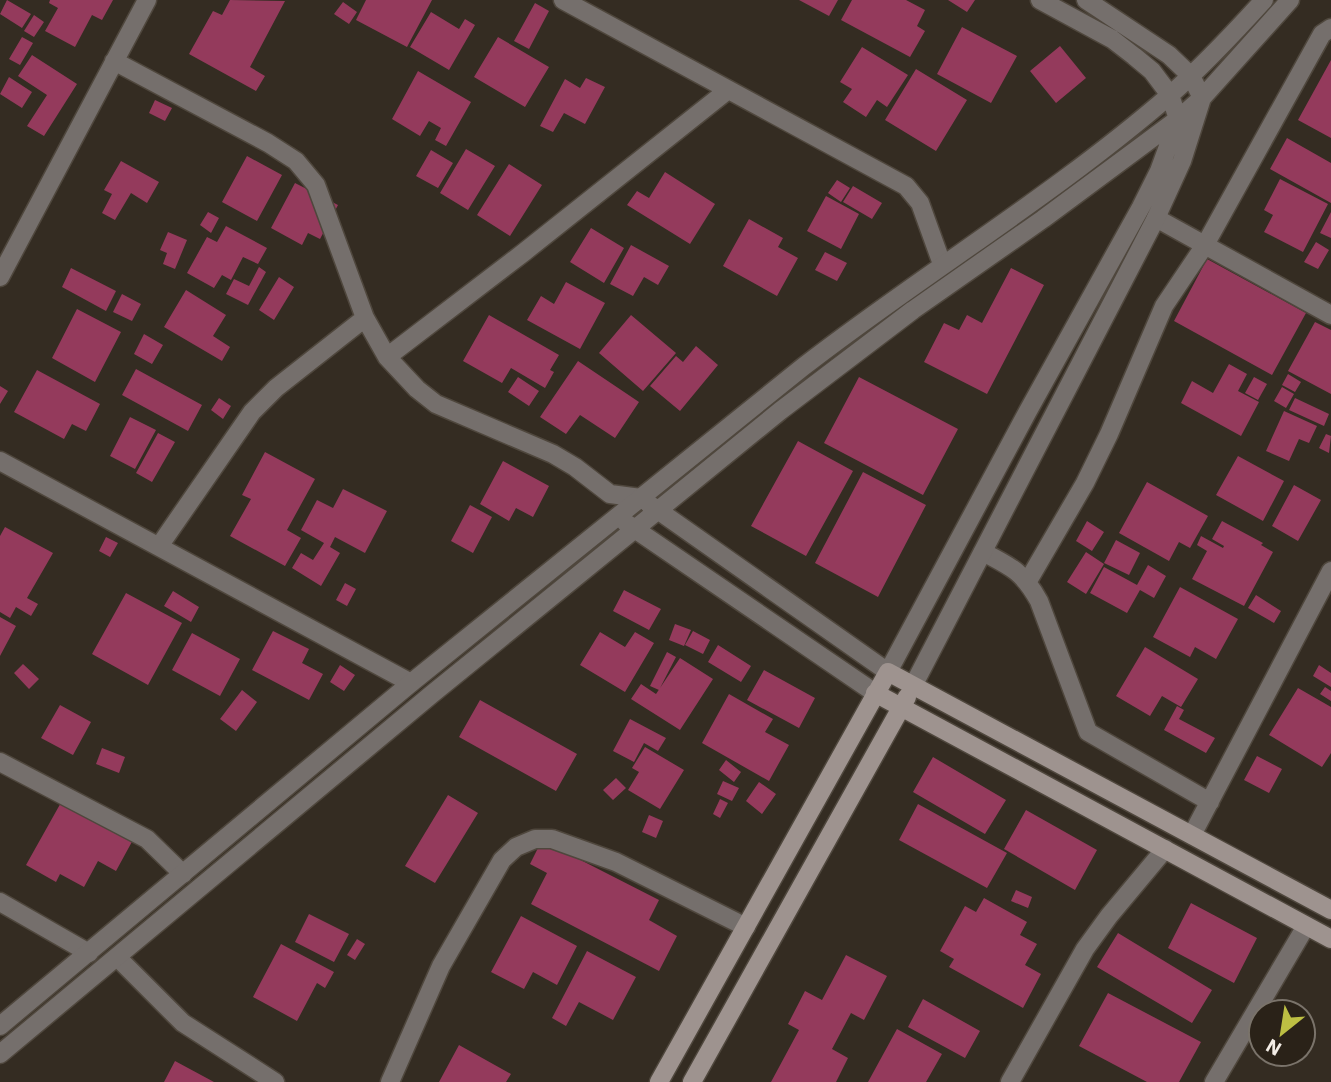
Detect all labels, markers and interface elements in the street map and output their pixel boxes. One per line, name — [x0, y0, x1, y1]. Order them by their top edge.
north arrow — [1247, 998, 1317, 1068]
text: N — [1262, 1034, 1285, 1062]

